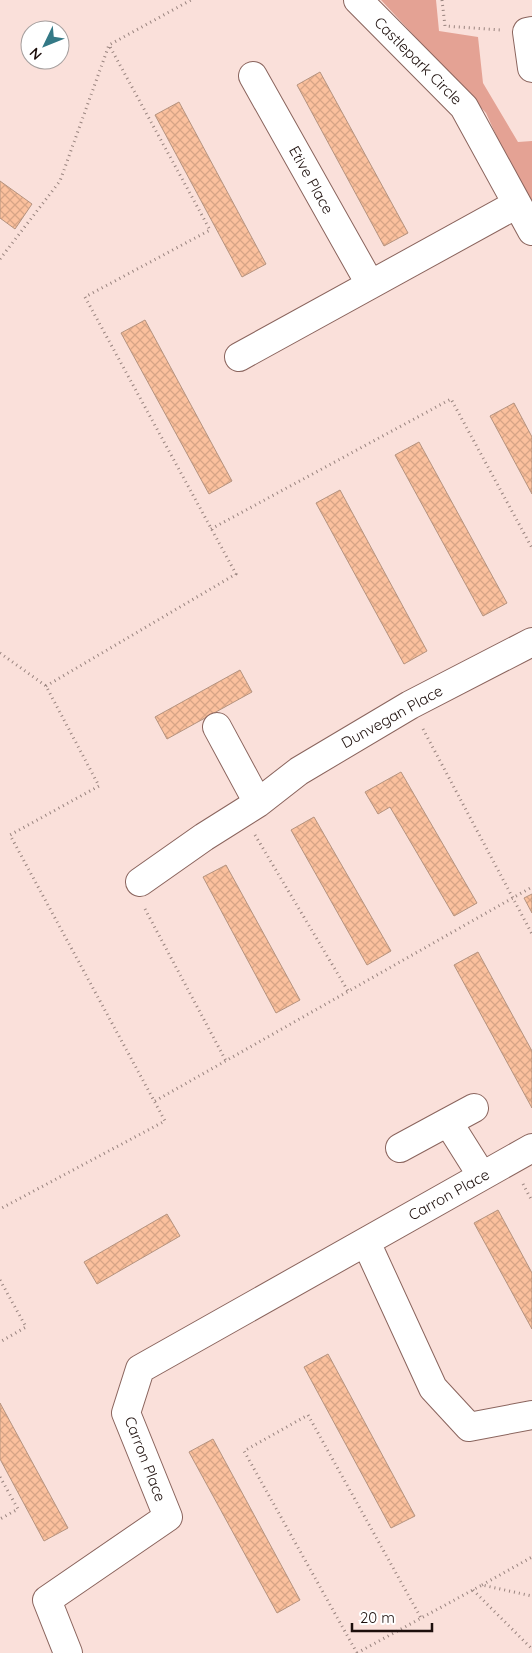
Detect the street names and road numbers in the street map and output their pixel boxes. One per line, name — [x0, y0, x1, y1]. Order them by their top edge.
street label: Castlepark Circle — [370, 13, 466, 109]
street label: Etive Place — [285, 142, 338, 217]
street label: Dunvegan Place — [338, 681, 446, 752]
street label: Carron Place — [405, 1165, 493, 1225]
street label: Carron Place — [121, 1414, 170, 1504]

